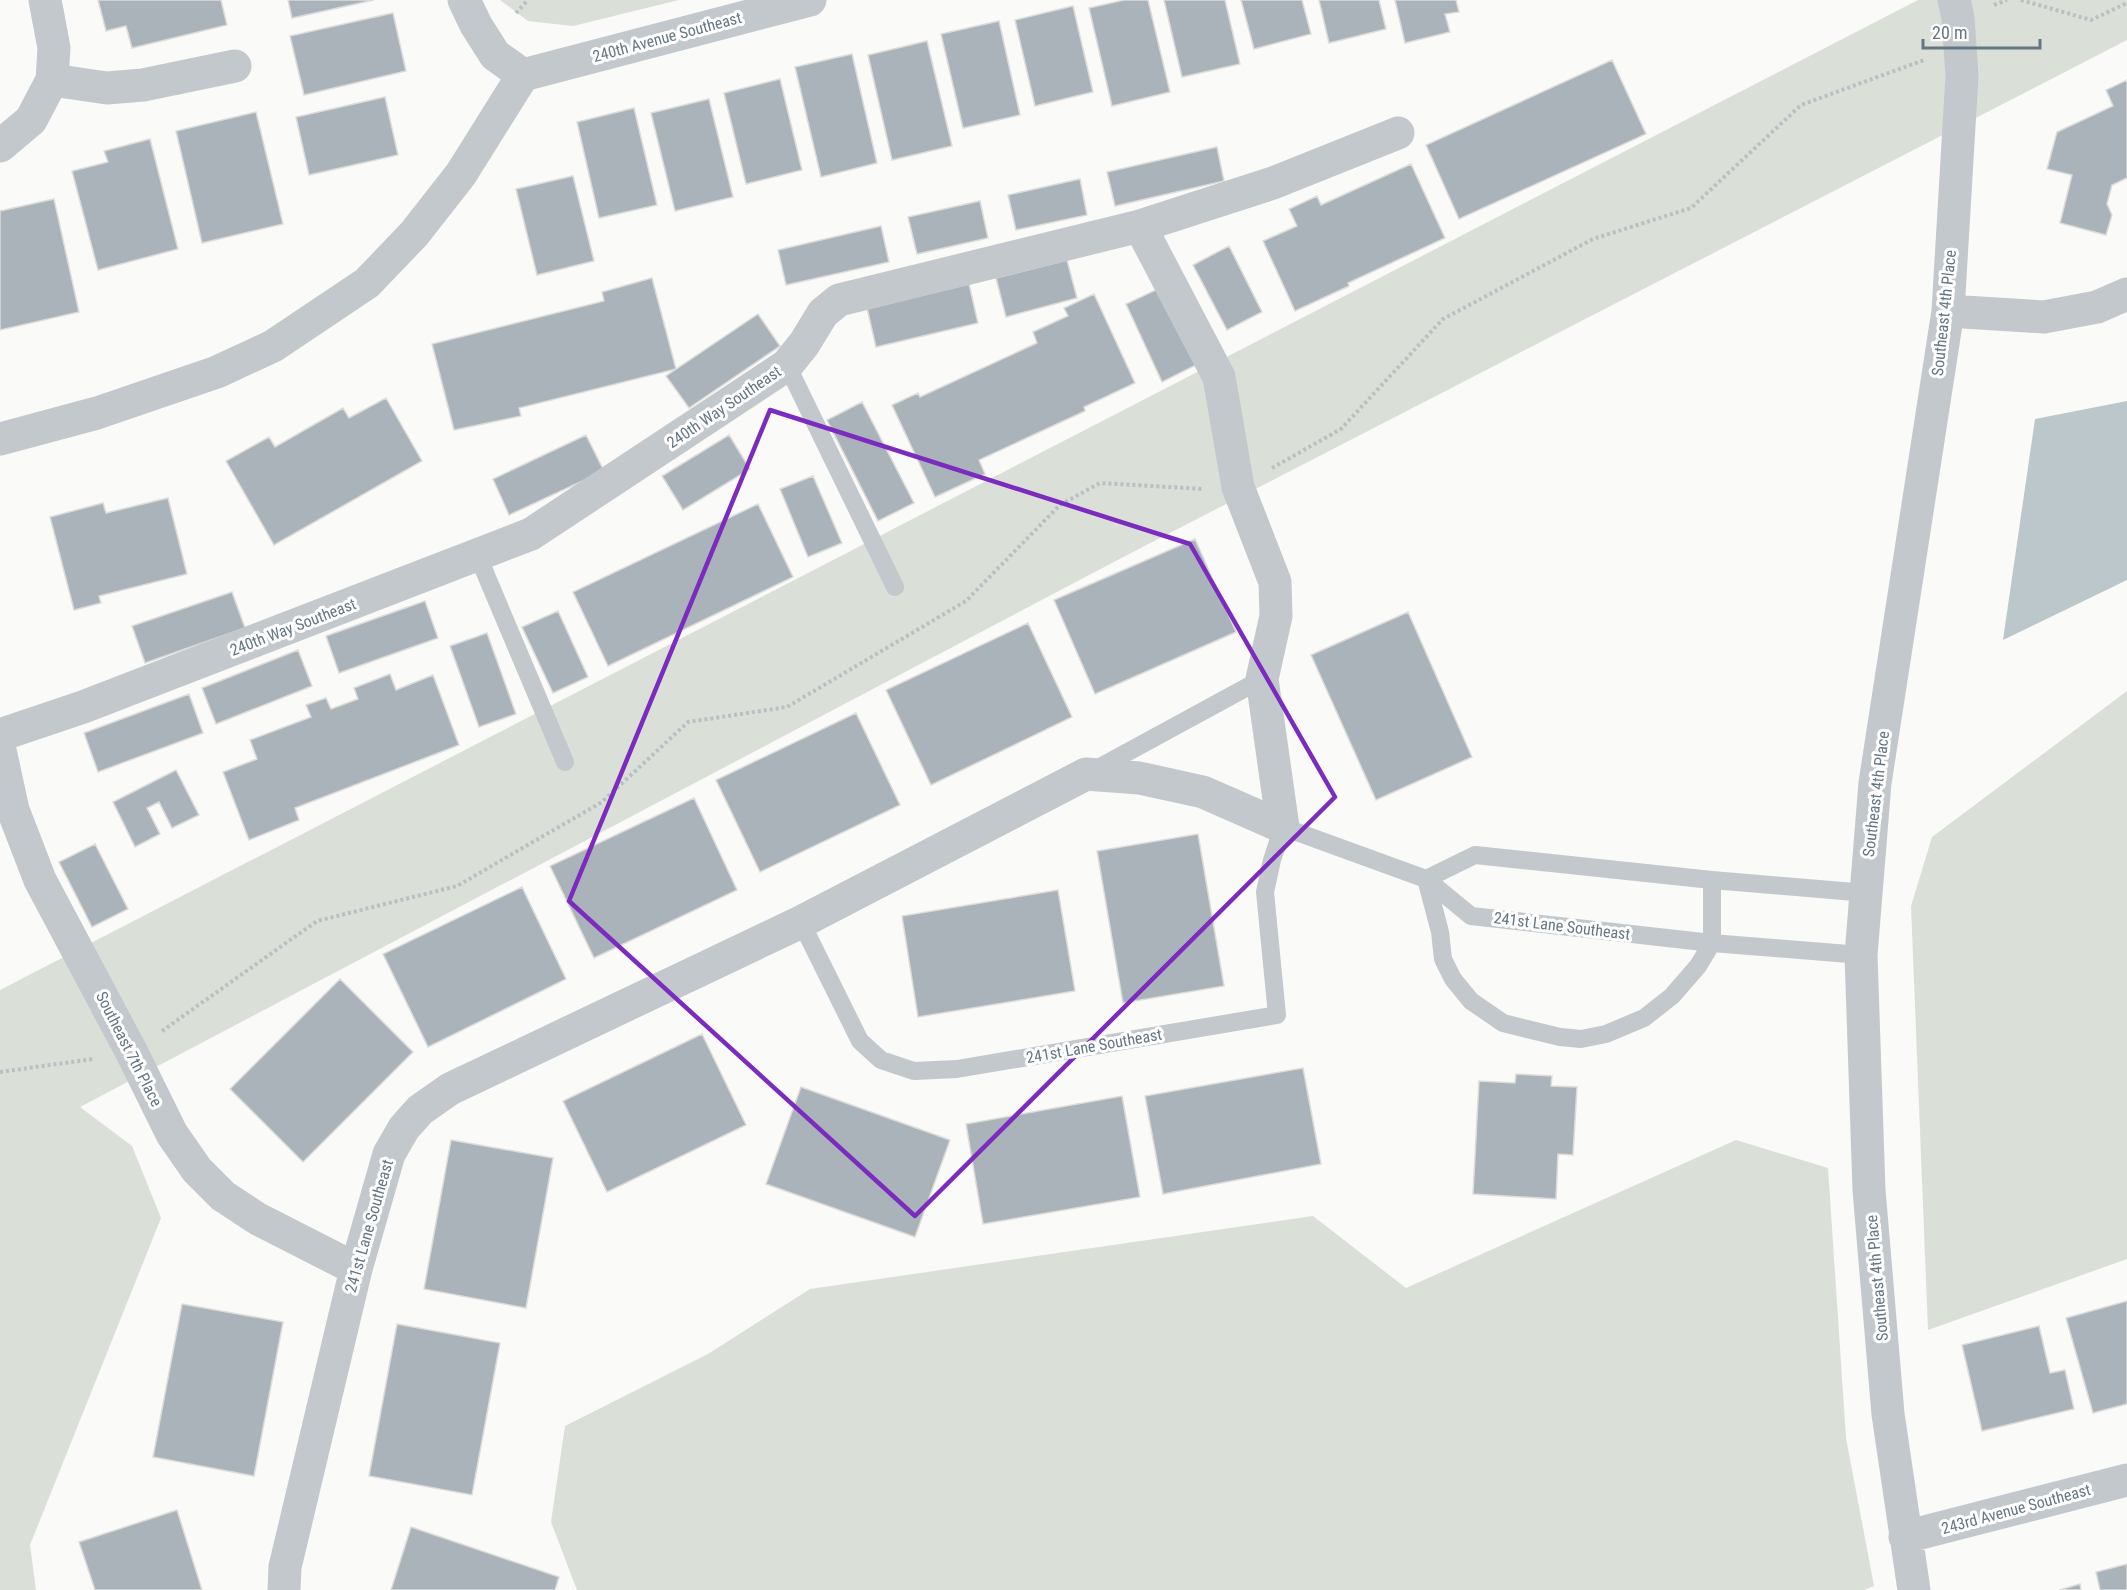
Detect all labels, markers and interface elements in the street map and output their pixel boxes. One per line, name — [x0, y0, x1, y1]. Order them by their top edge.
street label: 240th Avenue Southeast — [591, 8, 744, 66]
scale bar — [1923, 12, 2040, 50]
text: 20 m — [1932, 22, 1967, 43]
street label: Southeast 4th Place — [1928, 249, 1960, 377]
street label: 240th Way Southeast — [663, 362, 785, 452]
street label: 240th Way Southeast — [227, 594, 359, 660]
street label: Southeast 4th Place — [1859, 730, 1893, 858]
street label: 241st Lane Southeast — [1493, 908, 1632, 944]
street label: Southeast 7th Place — [92, 988, 166, 1110]
street label: 241st Lane Southeast — [1025, 1025, 1164, 1067]
street label: 241st Lane Southeast — [341, 1157, 397, 1295]
street label: Southeast 4th Place — [1862, 1214, 1892, 1342]
street label: 243rd Avenue Southeast — [1939, 1480, 2093, 1538]

